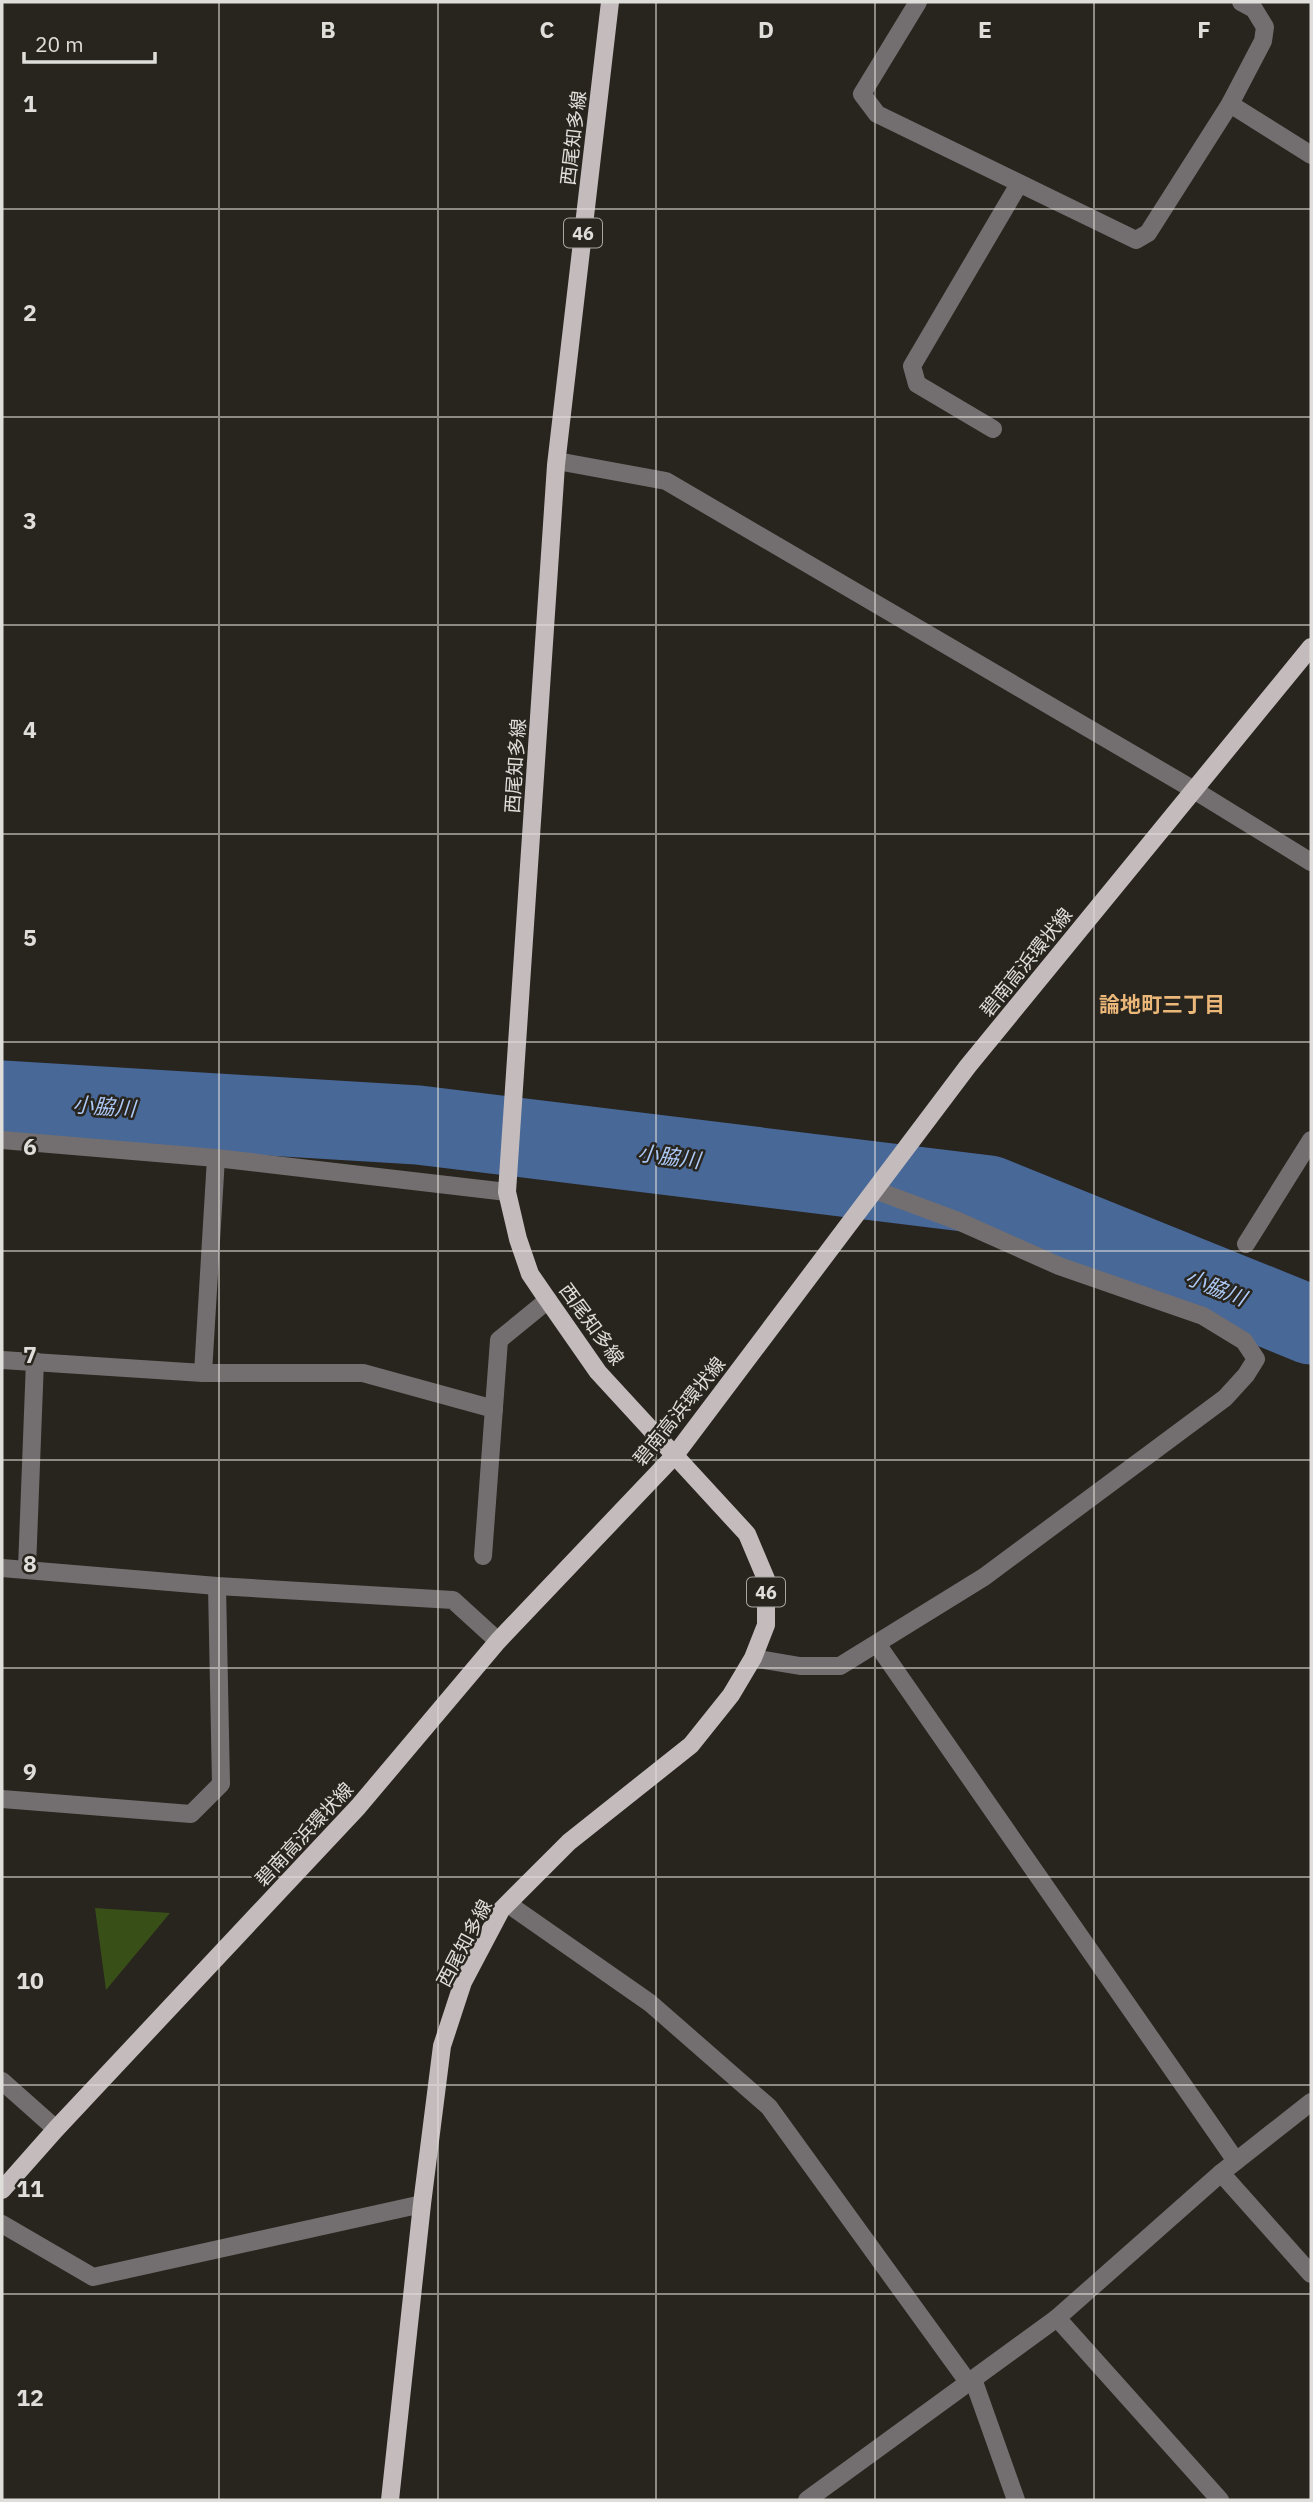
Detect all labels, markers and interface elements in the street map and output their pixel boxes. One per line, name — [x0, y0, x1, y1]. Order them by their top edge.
text: B — [320, 14, 336, 44]
text: C — [540, 14, 555, 44]
text: D — [758, 14, 774, 44]
text: E — [978, 14, 992, 44]
text: F — [1197, 14, 1211, 44]
scale bar — [24, 21, 156, 65]
text: 20 m — [35, 30, 84, 58]
text: 1 — [23, 88, 37, 118]
street label: 西尾知多線 — [555, 89, 591, 187]
road number: 46 — [564, 218, 602, 247]
text: 2 — [23, 297, 37, 327]
text: 3 — [23, 505, 37, 535]
text: 4 — [23, 714, 37, 744]
street label: 西尾知多線 — [500, 718, 530, 814]
street label: 碧南高浜環状線 — [975, 903, 1077, 1021]
text: 5 — [23, 922, 37, 952]
district label: 論地町三丁目 — [1099, 990, 1225, 1018]
water label: 小脇川 — [72, 1090, 138, 1122]
text: 6 — [23, 1131, 37, 1161]
water label: 小脇川 — [636, 1138, 704, 1174]
water label: 小脇川 — [1182, 1262, 1252, 1313]
street label: 西尾知多線 — [554, 1279, 630, 1369]
text: 7 — [23, 1339, 37, 1369]
street label: 碧南高浜環状線 — [628, 1352, 730, 1470]
text: 8 — [23, 1548, 37, 1578]
road number: 46 — [747, 1577, 785, 1606]
text: 9 — [23, 1756, 37, 1786]
street label: 碧南高浜環状線 — [250, 1777, 358, 1891]
street label: 西尾知多線 — [431, 1895, 497, 1991]
text: 10 — [16, 1965, 44, 1995]
text: 11 — [16, 2173, 44, 2203]
text: 12 — [16, 2382, 44, 2412]

